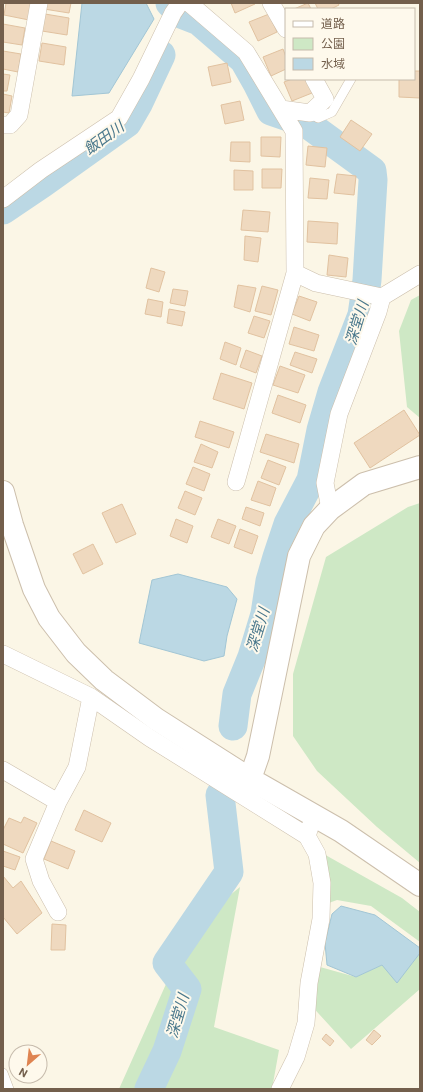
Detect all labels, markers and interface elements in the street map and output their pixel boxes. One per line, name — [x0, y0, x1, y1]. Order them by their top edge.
legend — [285, 8, 415, 80]
text: 道路 — [321, 17, 345, 31]
text: 公園 — [321, 37, 345, 51]
text: 水域 — [321, 57, 345, 71]
water label: 飯田川 — [81, 116, 129, 159]
water label: 深堂川 — [342, 297, 373, 347]
water label: 深堂川 — [243, 604, 274, 654]
water label: 深堂川 — [163, 990, 193, 1040]
north arrow — [8, 1044, 48, 1084]
text: N — [17, 1065, 30, 1080]

